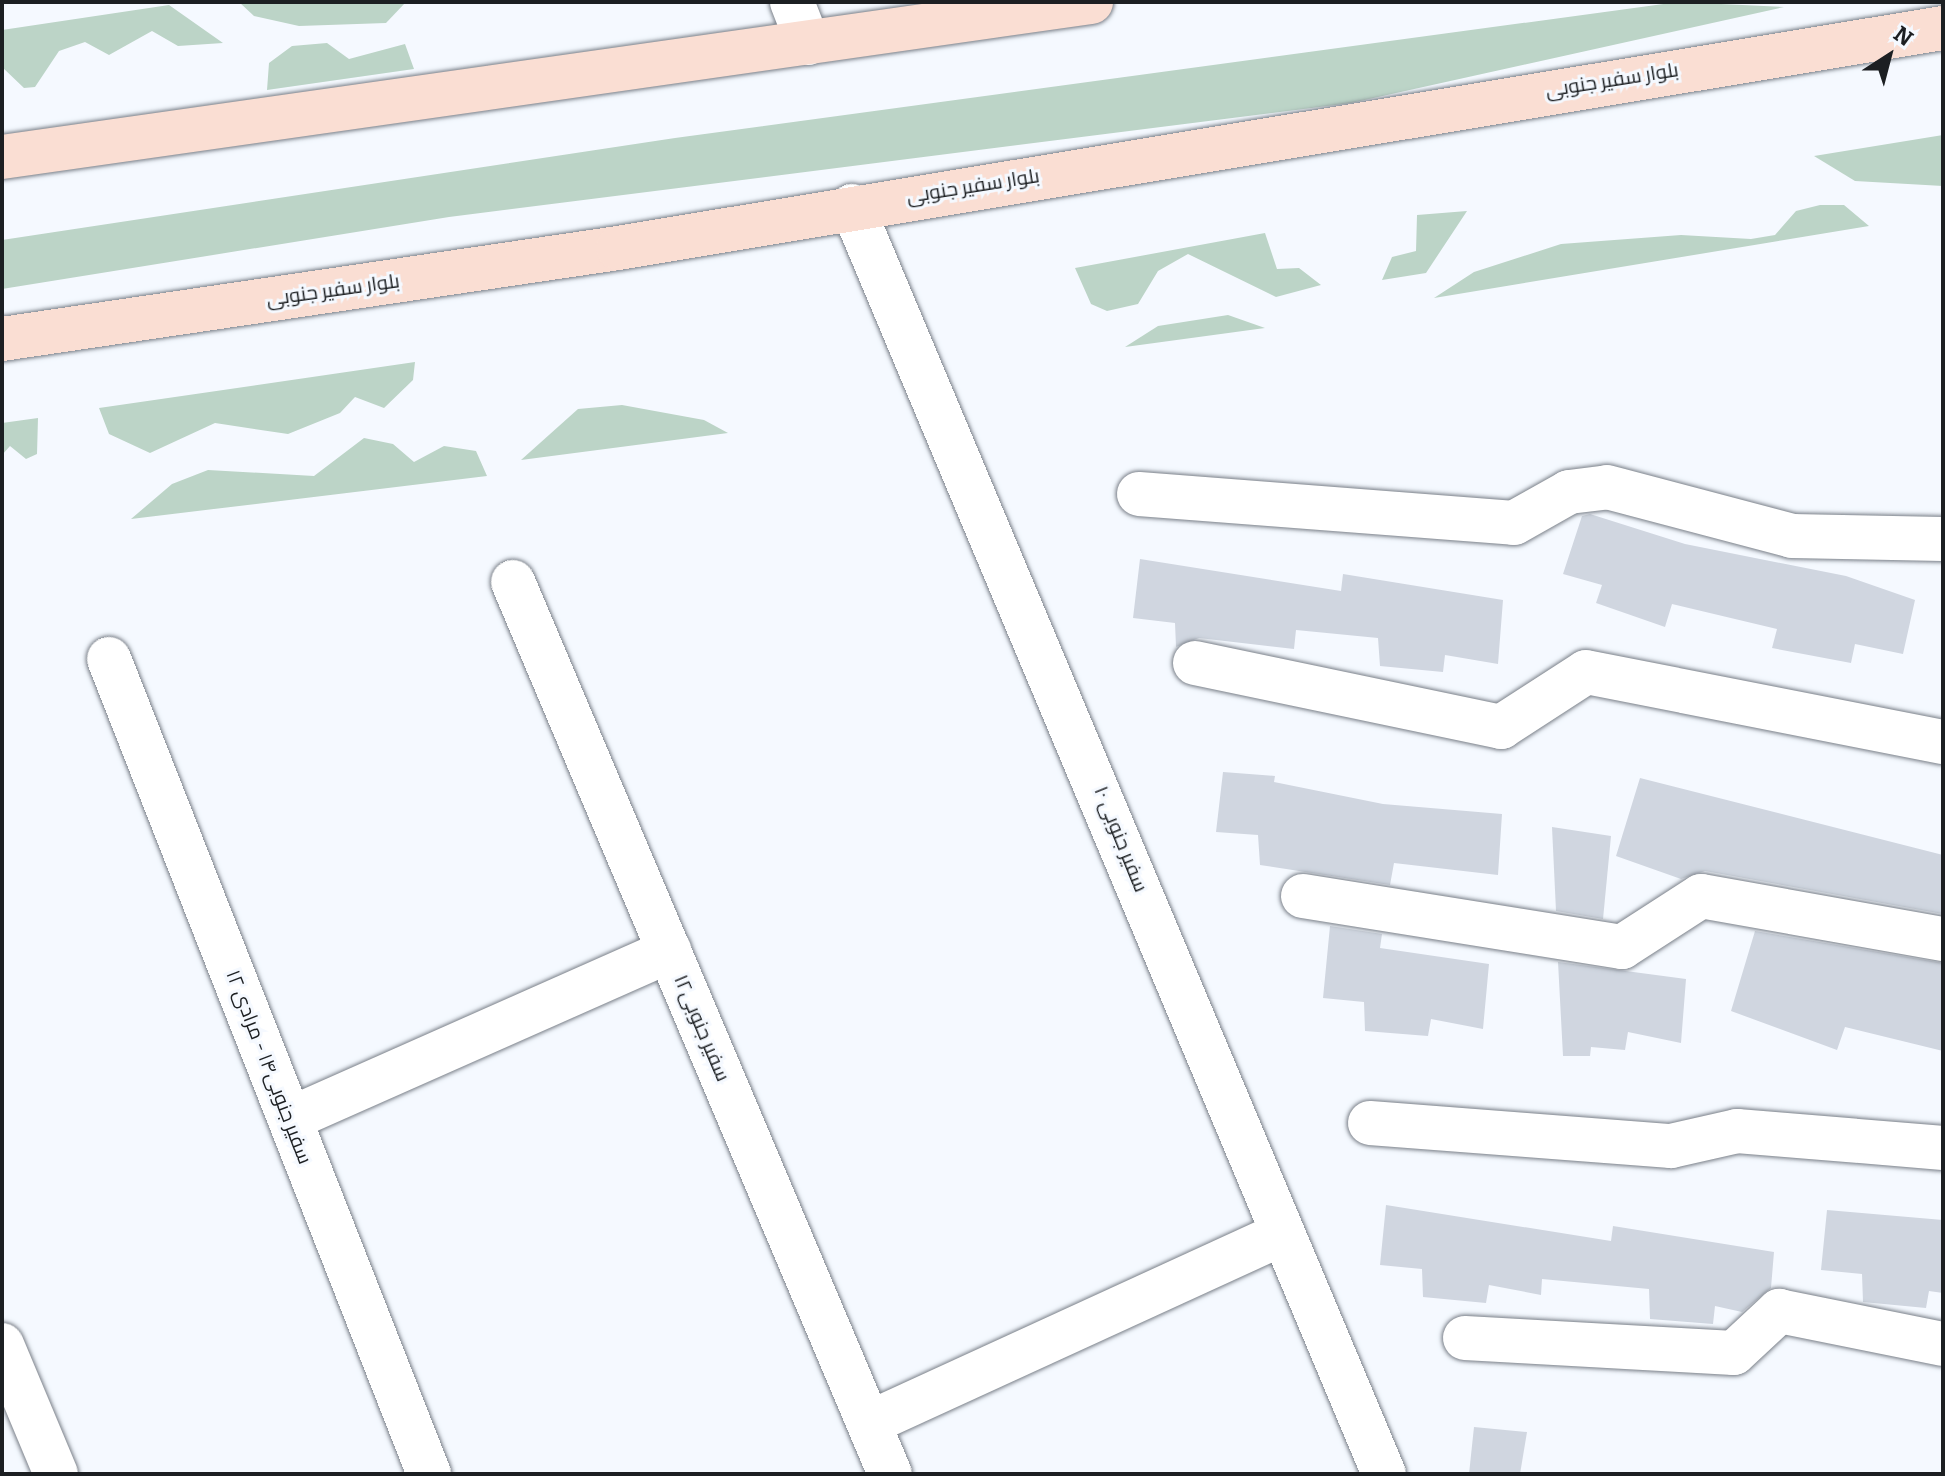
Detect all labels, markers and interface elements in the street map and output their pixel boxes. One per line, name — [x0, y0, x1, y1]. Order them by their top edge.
north arrow — [1849, 16, 1929, 96]
text: N — [1889, 20, 1918, 52]
street label: بلوار سفیر جنوبی — [1544, 58, 1680, 102]
street label: بلوار سفیر جنوبی — [905, 164, 1041, 208]
street label: بلوار سفیر جنوبی — [265, 269, 401, 311]
street label: سفیر جنوبی ۱۰ — [1089, 783, 1153, 895]
street label: سفیر جنوبی۱۴ - مرادی ۱۲ — [221, 967, 317, 1167]
street label: سفیر جنوبی۱۲ — [669, 971, 735, 1085]

